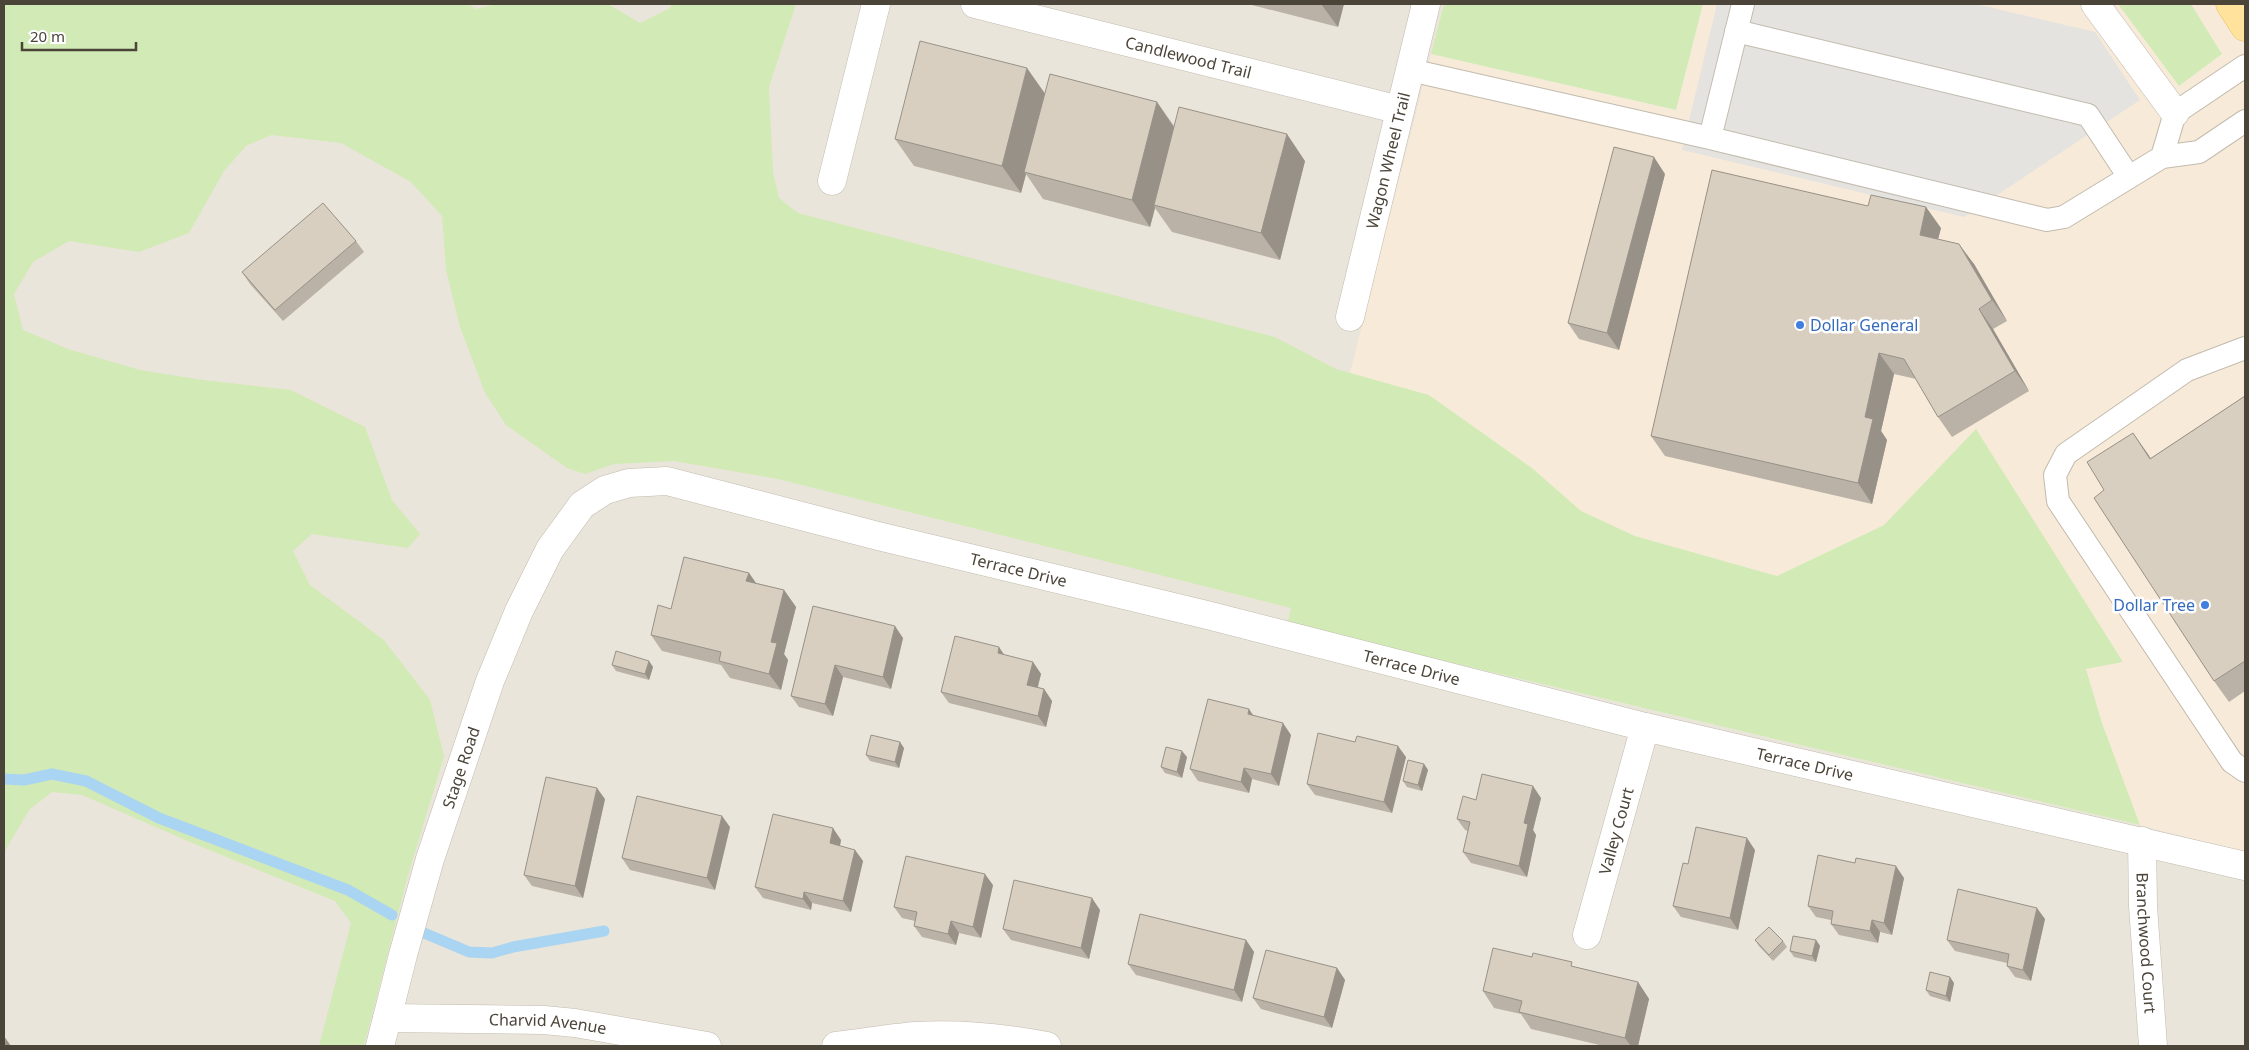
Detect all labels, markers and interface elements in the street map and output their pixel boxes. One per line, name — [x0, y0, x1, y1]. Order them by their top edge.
scale bar — [22, 20, 136, 52]
text: 20 m — [30, 26, 65, 46]
street label: Candlewood Trail — [1123, 31, 1254, 84]
street label: Wagon Wheel Trail — [1361, 90, 1415, 231]
place label: Dollar General — [1810, 314, 1918, 336]
marker: Dollar General — [1794, 319, 1806, 331]
street label: Terrace Drive — [968, 547, 1069, 592]
place label: Dollar Tree — [2113, 594, 2195, 616]
marker: Dollar Tree — [2199, 599, 2211, 611]
street label: Terrace Drive — [1361, 644, 1462, 690]
street label: Stage Road — [437, 724, 485, 811]
street label: Terrace Drive — [1754, 742, 1856, 786]
street label: Valley Court — [1593, 785, 1639, 877]
street label: Branchwood Court — [2131, 872, 2162, 1014]
street label: Charvid Avenue — [489, 1008, 608, 1039]

